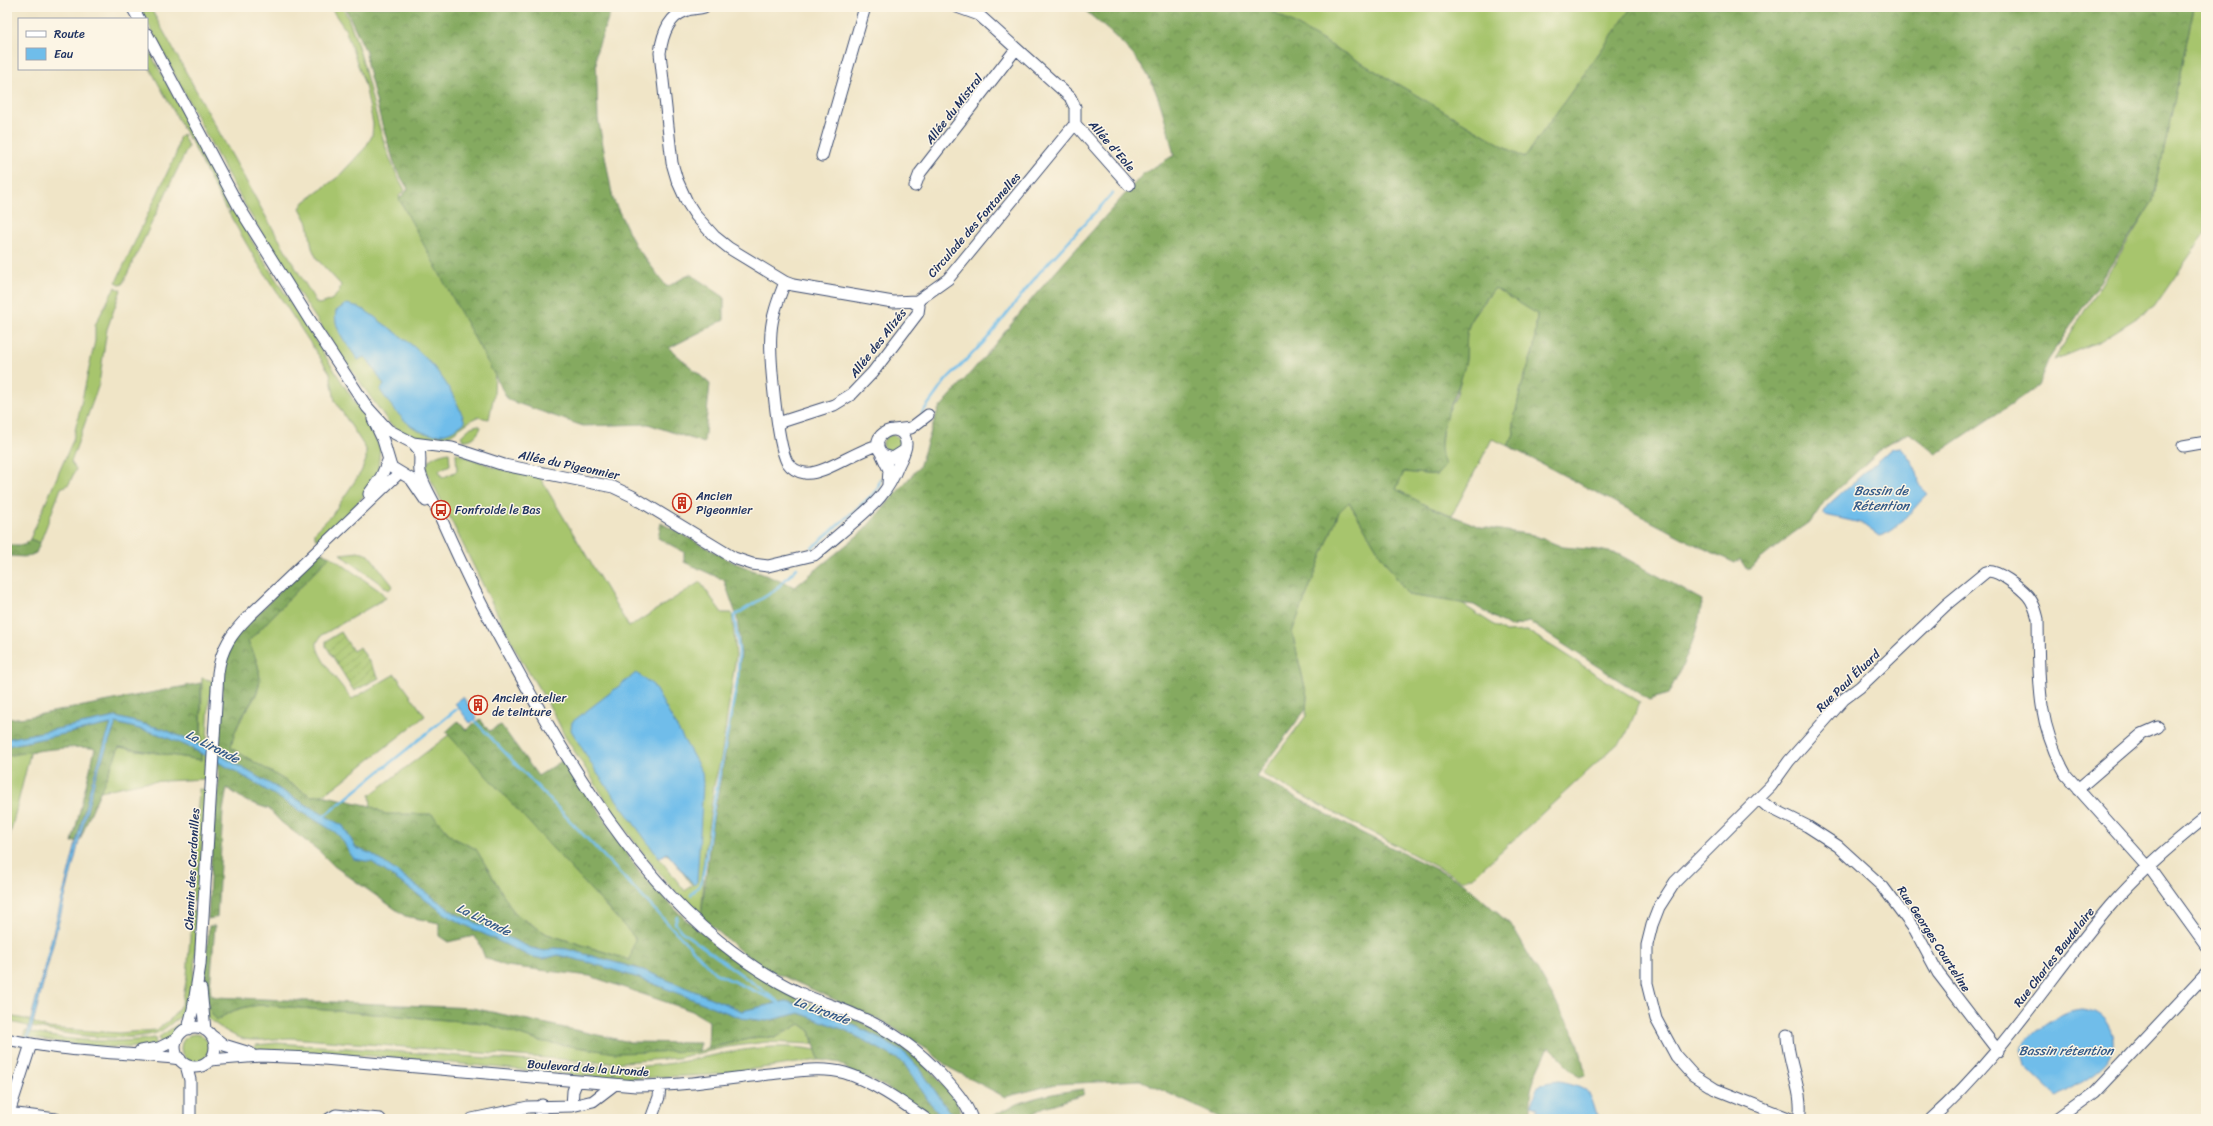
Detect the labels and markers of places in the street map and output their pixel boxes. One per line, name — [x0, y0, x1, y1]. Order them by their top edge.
place label: Ancien Pigeonnier — [695, 485, 753, 521]
building icon: Ancien Pigeonnier — [671, 492, 693, 514]
bus stop icon: Fonfroide le Bas — [430, 499, 452, 521]
place label: Fonfroide le Bas — [455, 499, 541, 521]
place label: Ancien atelier de teinture — [491, 687, 567, 723]
building icon: Ancien atelier de teinture — [467, 694, 489, 716]

